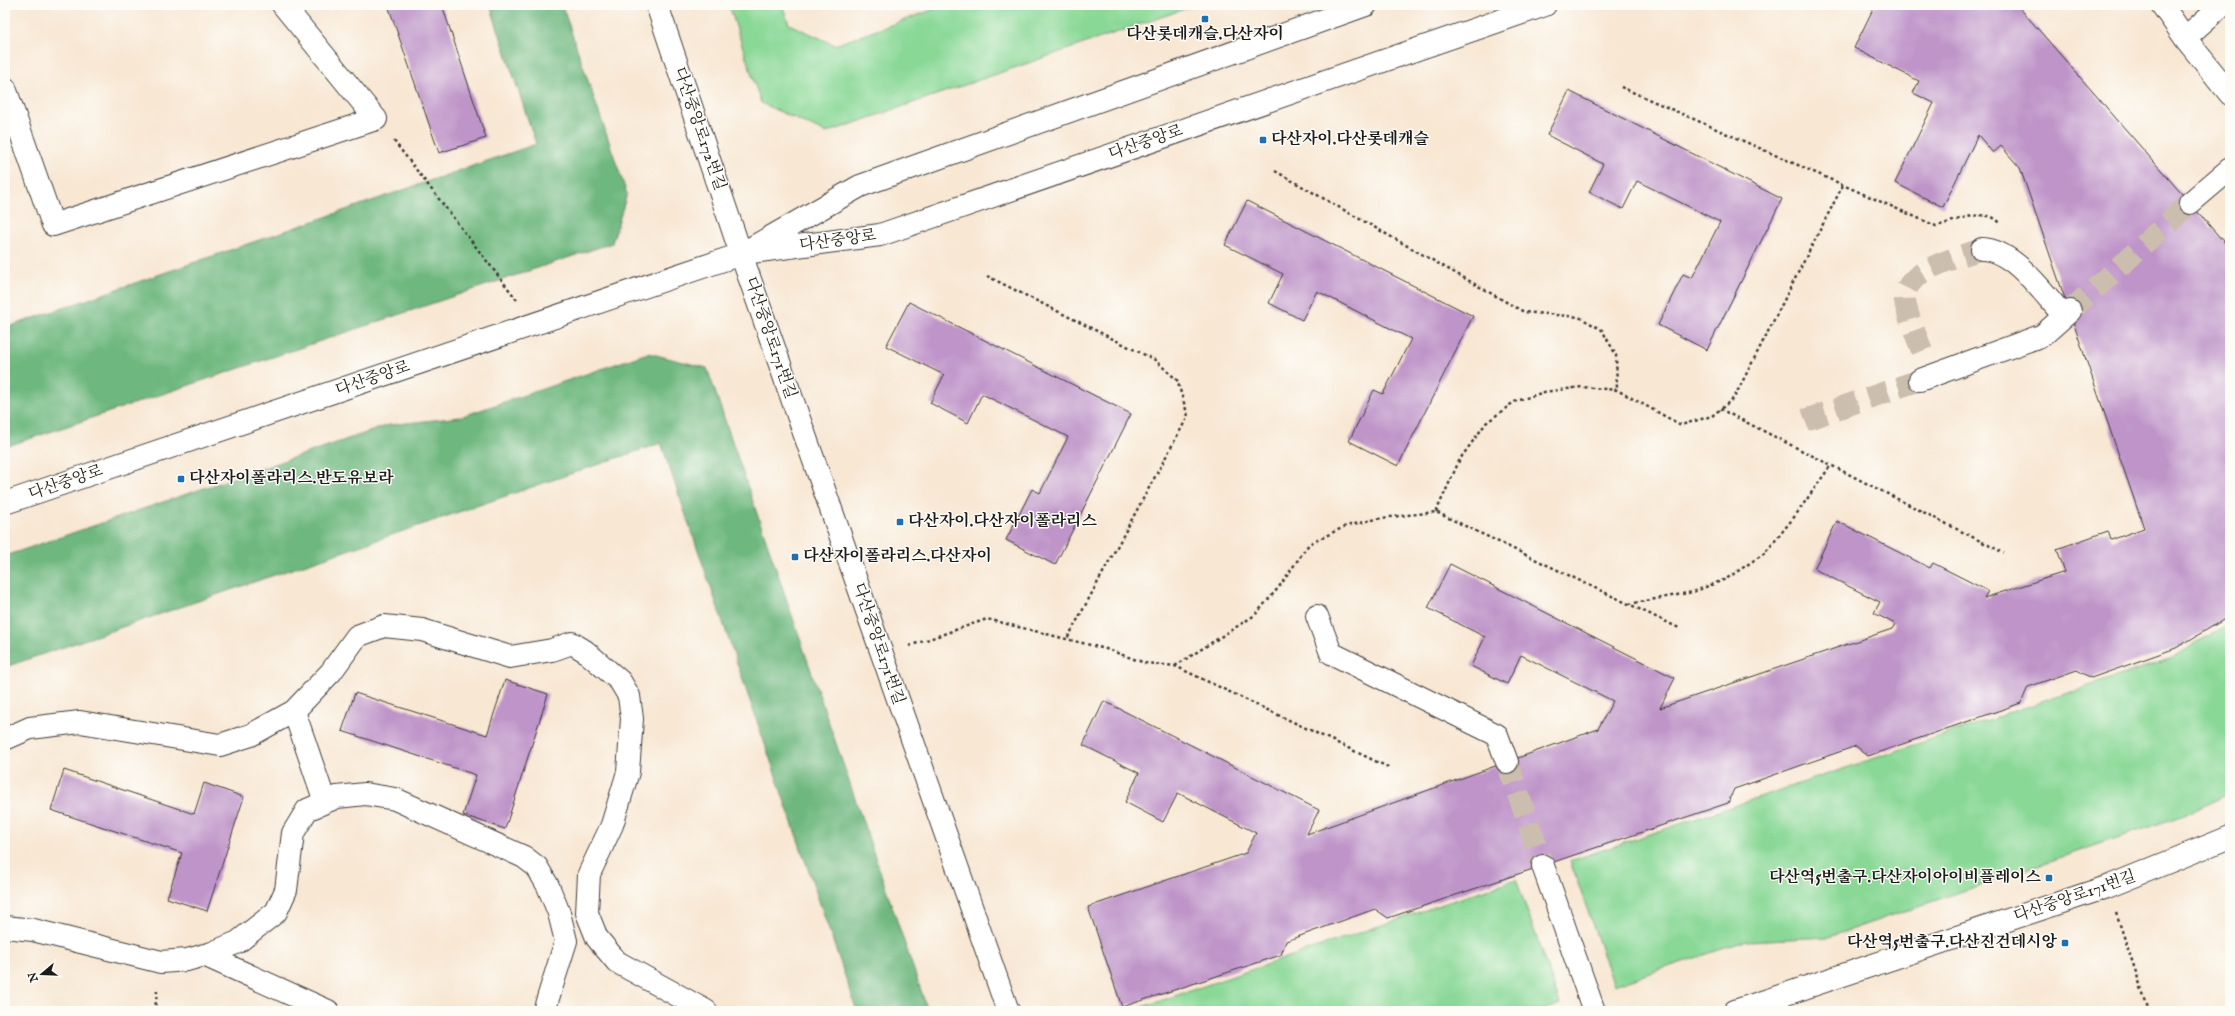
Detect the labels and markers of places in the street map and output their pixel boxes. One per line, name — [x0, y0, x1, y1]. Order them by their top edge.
marker: 다산롯데캐슬.다산자이 — [1200, 14, 1210, 24]
place label: 다산롯데캐슬.다산자이 — [1126, 24, 1284, 45]
place label: 다산자이.다산롯데캐슬 — [1271, 129, 1430, 150]
marker: 다산자이.다산롯데캐슬 — [1258, 135, 1268, 145]
place label: 다산자이폴라리스.반도유보라 — [189, 468, 394, 489]
marker: 다산자이폴라리스.반도유보라 — [176, 474, 186, 484]
place label: 다산자이.다산자이폴라리스 — [908, 511, 1097, 532]
marker: 다산자이.다산자이폴라리스 — [895, 517, 905, 527]
place label: 다산자이폴라리스.다산자이 — [803, 546, 992, 567]
marker: 다산자이폴라리스.다산자이 — [790, 552, 800, 562]
place label: 다산역5번출구.다산자이아이비플레이스 — [1769, 867, 2042, 888]
marker: 다산역5번출구.다산자이아이비플레이스 — [2044, 873, 2054, 883]
place label: 다산역5번출구.다산진건데시앙 — [1847, 932, 2058, 953]
marker: 다산역5번출구.다산진건데시앙 — [2060, 938, 2070, 948]

